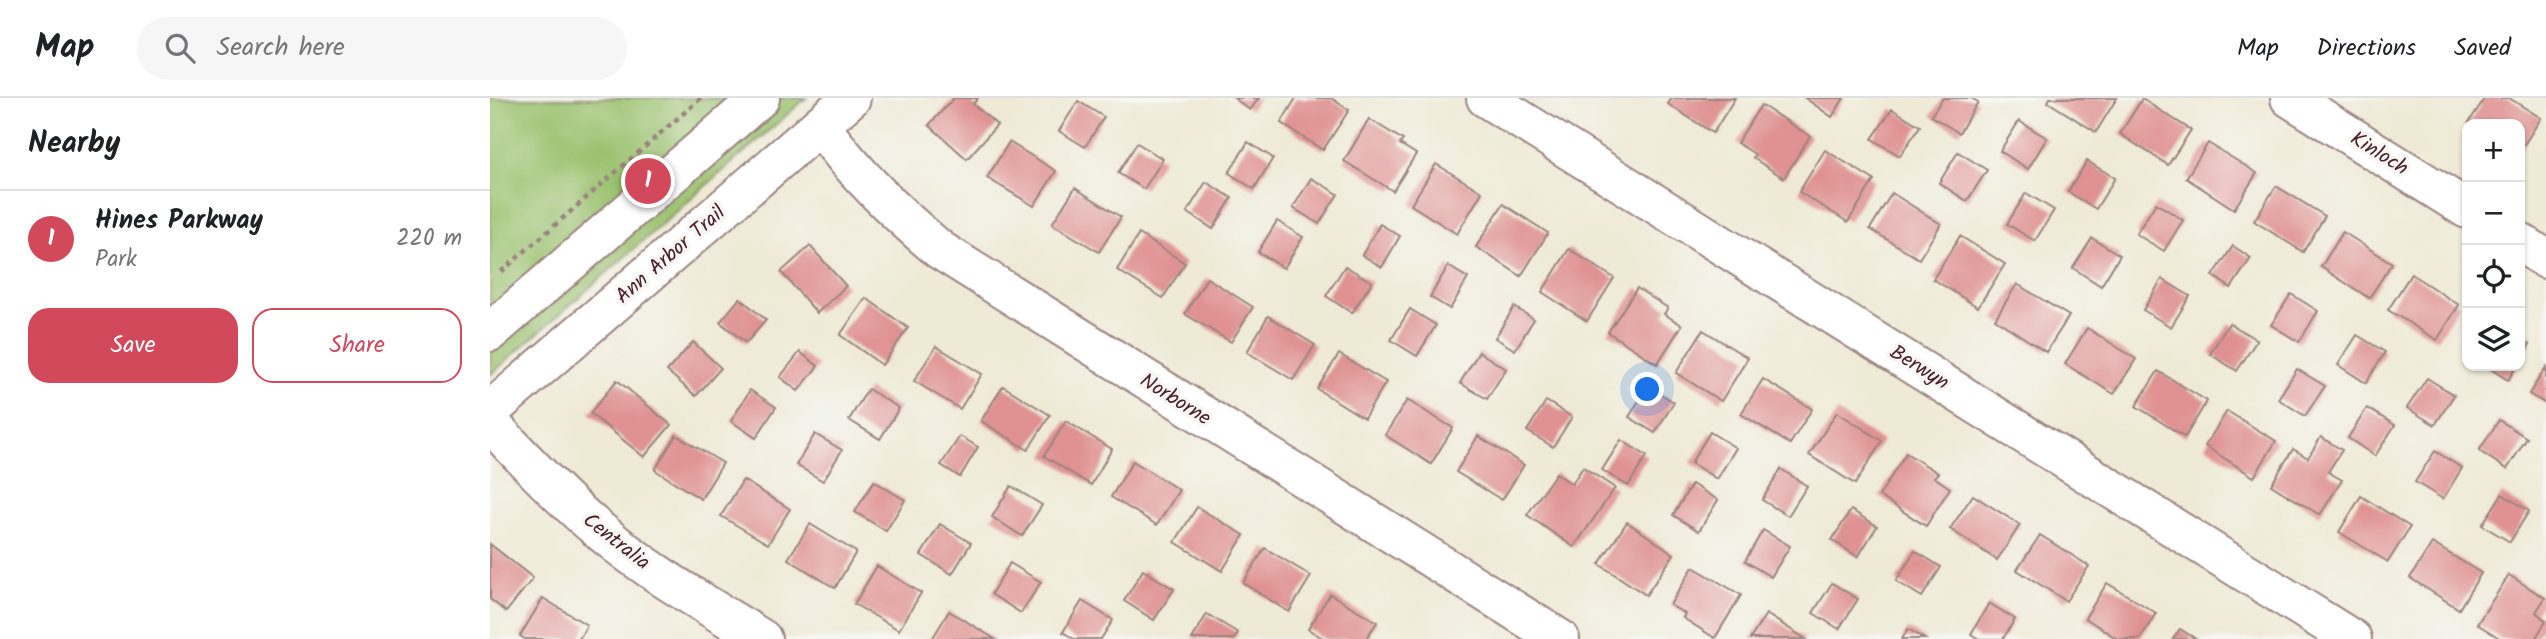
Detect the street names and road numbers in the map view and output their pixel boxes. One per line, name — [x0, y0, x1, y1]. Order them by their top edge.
street label: Kinloch — [2343, 123, 2415, 185]
street label: Ann Arbor Trail — [608, 197, 734, 313]
street label: Berwyn — [1883, 337, 1955, 399]
street label: Norborne — [1133, 365, 1218, 435]
street label: Centralia — [575, 505, 657, 579]

